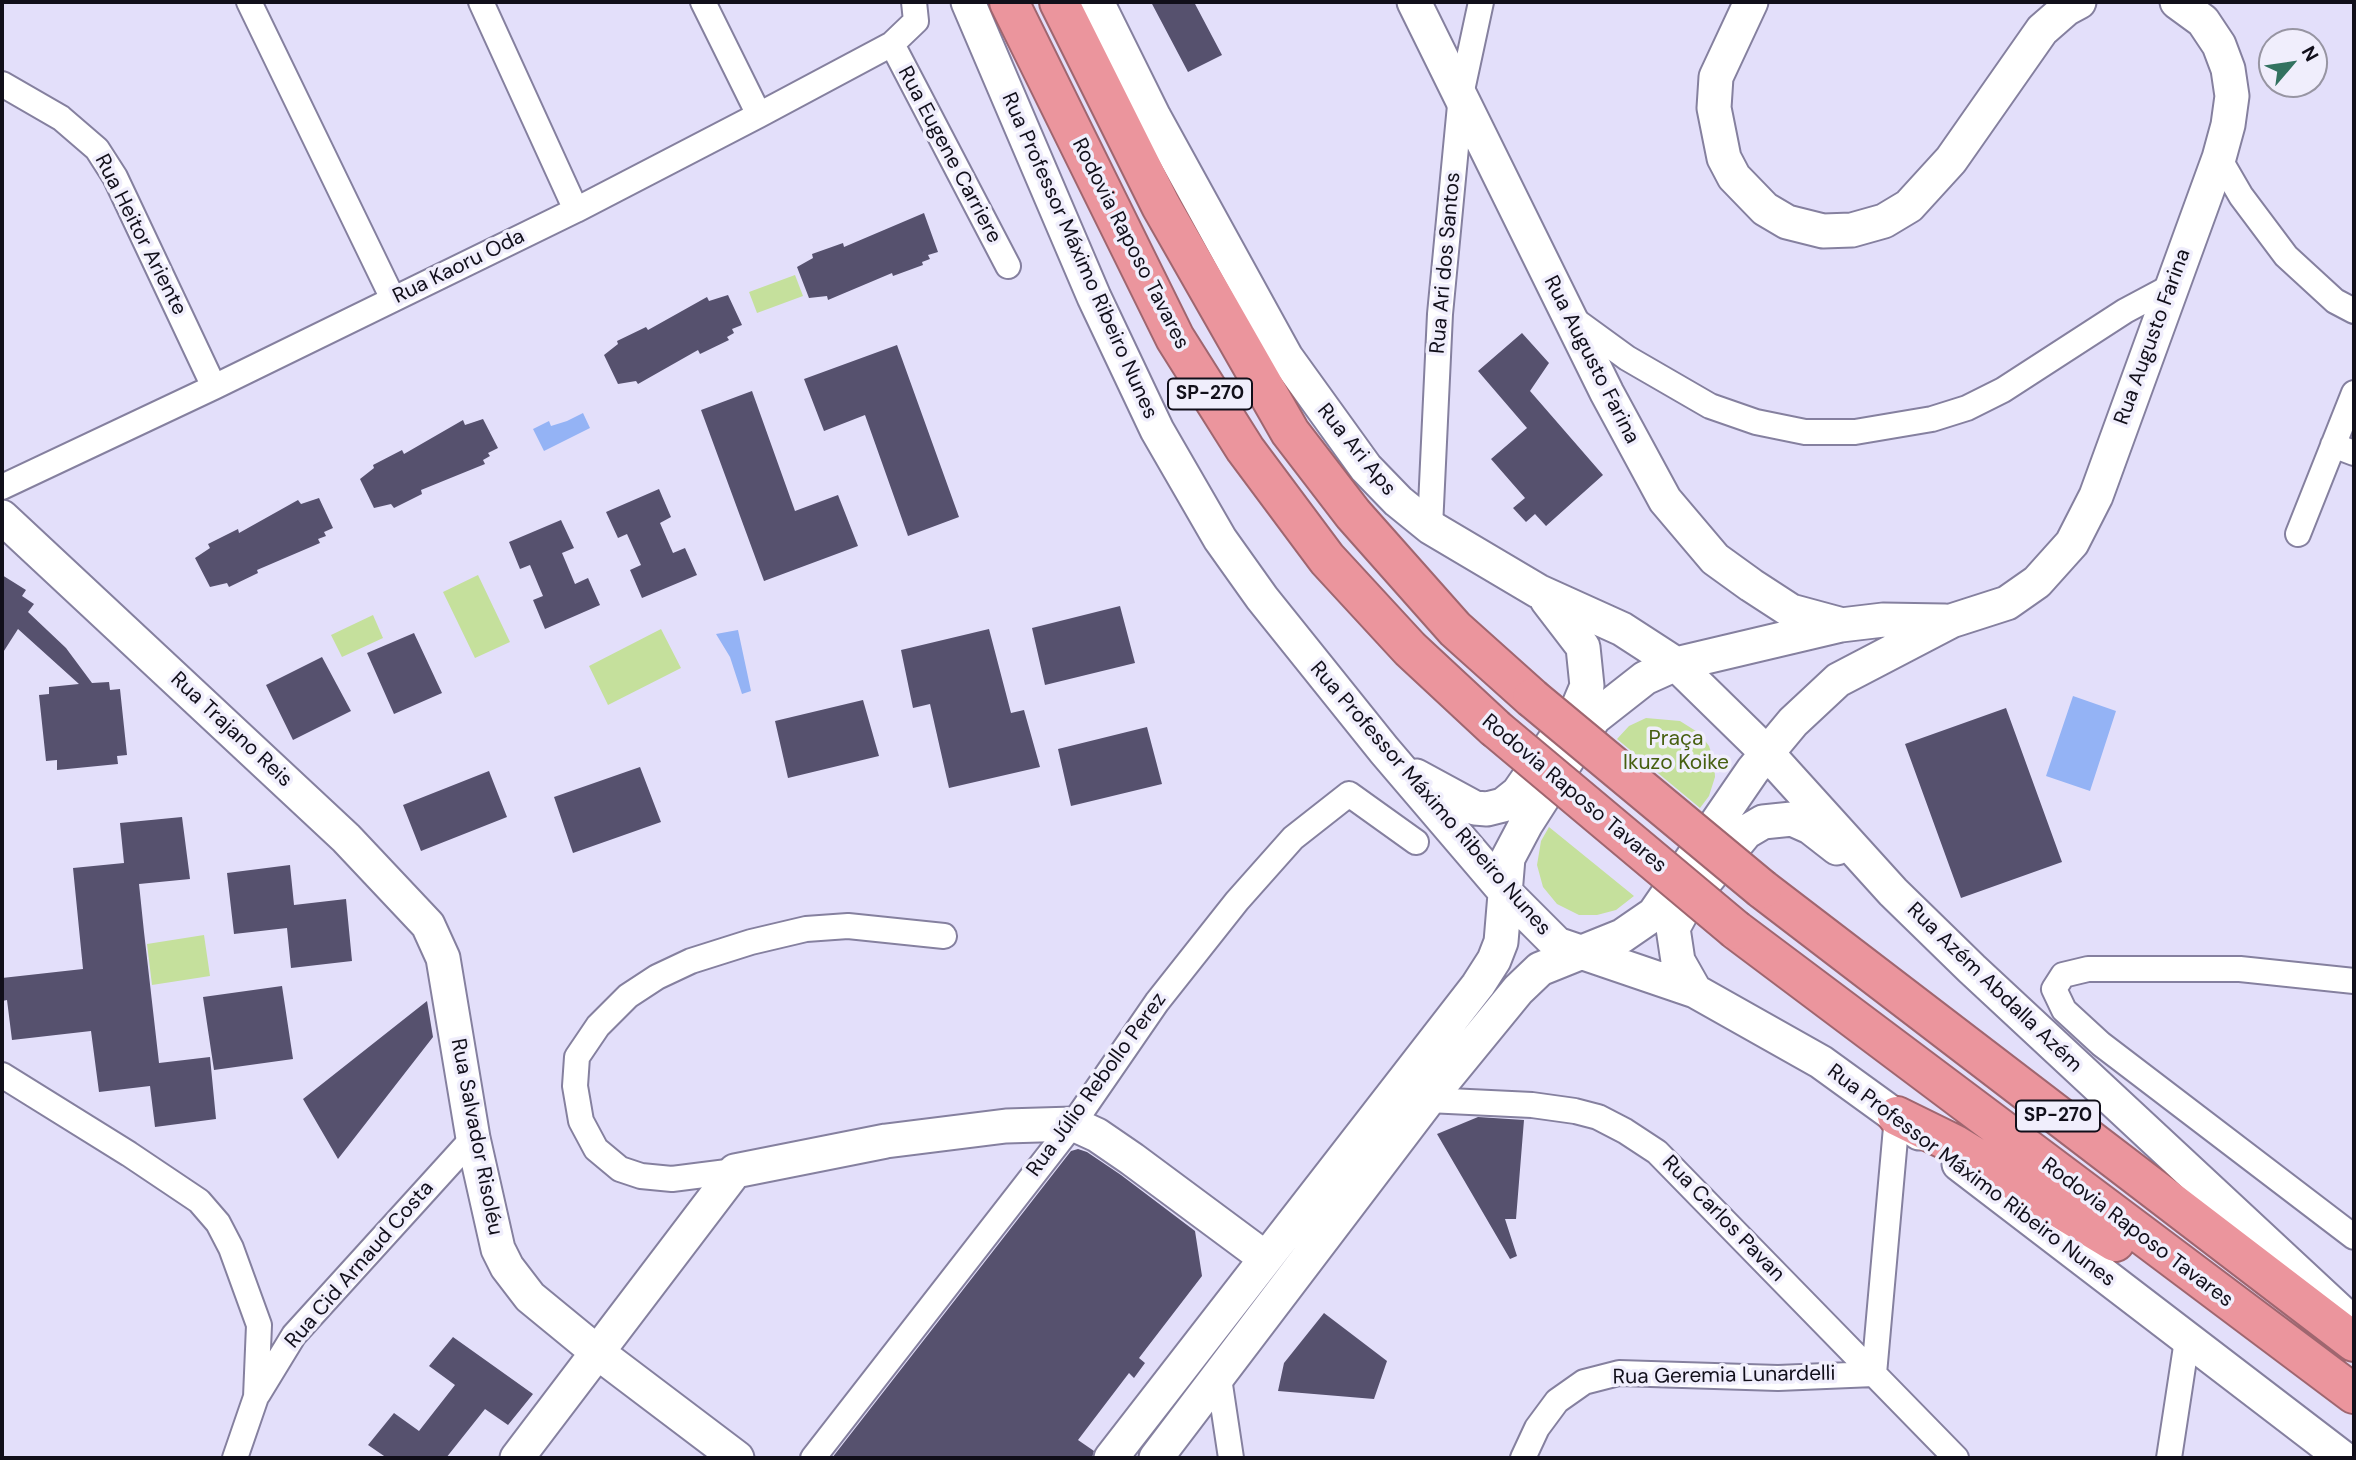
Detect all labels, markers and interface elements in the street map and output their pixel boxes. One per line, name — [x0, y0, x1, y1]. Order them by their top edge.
north arrow — [2258, 28, 2328, 98]
text: N — [2296, 41, 2324, 66]
street label: Rua Eugene Carriere — [892, 62, 1006, 248]
street label: Rua Professor Máximo Ribeiro Nunes — [995, 89, 1163, 423]
street label: Rodovia Raposo Tavares — [1066, 134, 1194, 354]
street label: Rua Heitor Ariente — [89, 150, 191, 320]
street label: Rua Ari dos Santos — [1426, 171, 1466, 355]
street label: Rua Kaoru Oda — [389, 224, 529, 310]
street label: Rua Augusto Farina — [2109, 246, 2197, 428]
street label: Rua Augusto Farina — [1538, 272, 1644, 448]
road number: SP-270 — [1168, 378, 1252, 410]
street label: Rua Ari Aps — [1311, 399, 1401, 501]
street label: Rua Professor Máximo Ribeiro Nunes — [1304, 657, 1556, 941]
street label: Rua Trajano Reis — [165, 667, 297, 793]
street label: Rodovia Raposo Tavares — [1477, 709, 1671, 879]
park label: Praça Ikuzo Koike — [1623, 726, 1729, 776]
street label: Rua Azém Abdalla Azém — [1901, 898, 2087, 1078]
street label: Rua Júlio Rebollo Perez — [1022, 988, 1172, 1182]
street label: Rua Salvador Risoléu — [445, 1036, 507, 1238]
street label: Rua Professor Máximo Ribeiro Nunes — [1822, 1059, 2120, 1293]
road number: SP-270 — [2016, 1100, 2100, 1132]
street label: Rua Carlos Pavan — [1656, 1151, 1790, 1287]
street label: Rodovia Raposo Tavares — [2036, 1153, 2238, 1313]
street label: Rua Cid Arnaud Costa — [280, 1176, 440, 1354]
street label: Rua Geremia Lunardelli — [1612, 1361, 1836, 1391]

